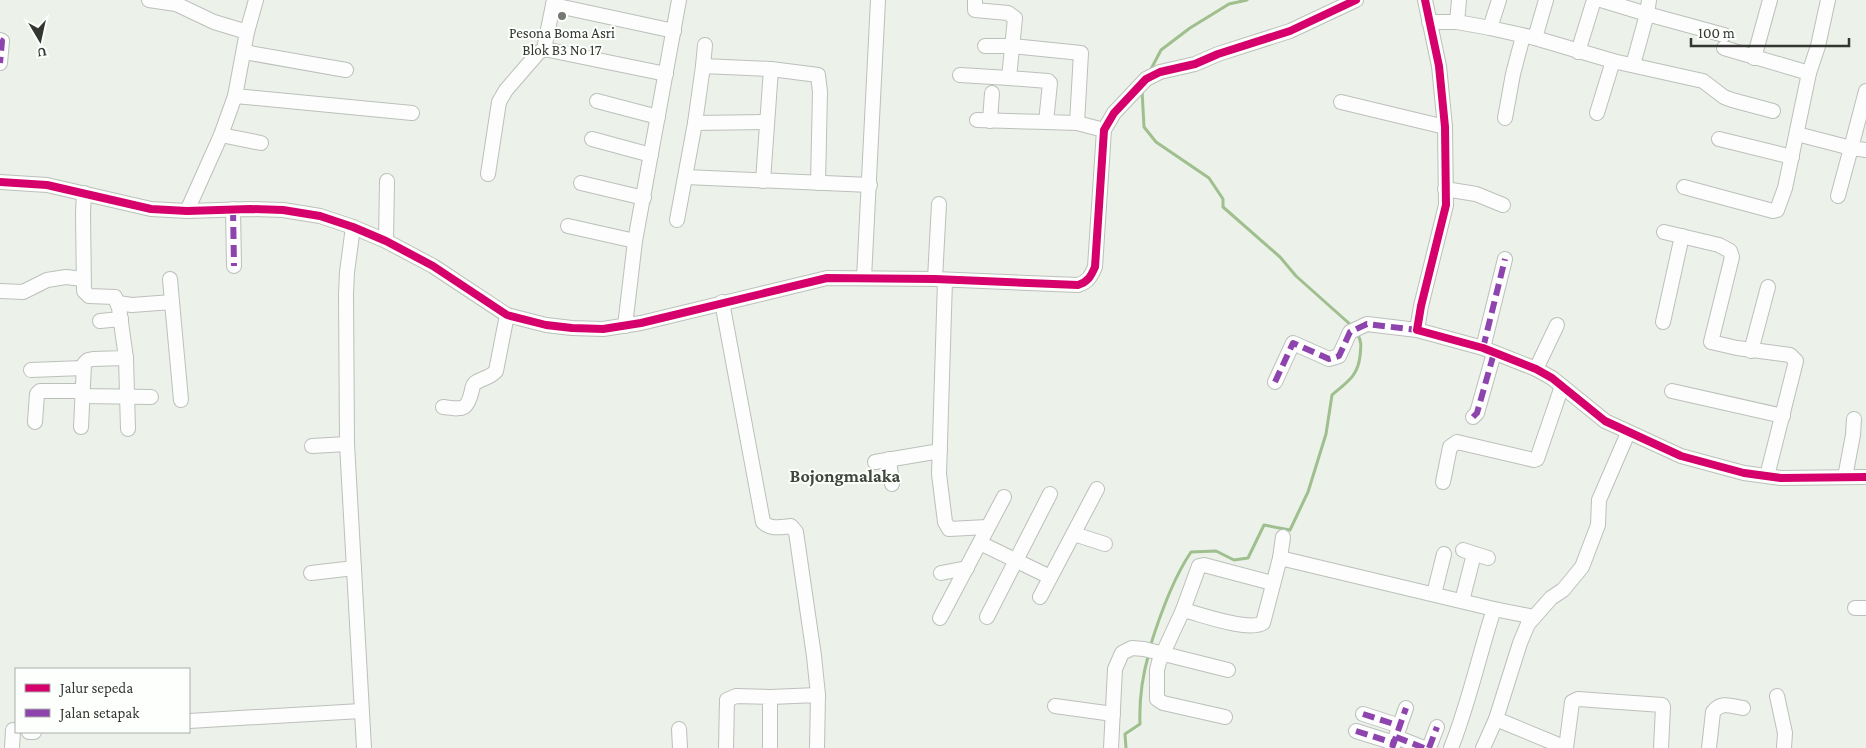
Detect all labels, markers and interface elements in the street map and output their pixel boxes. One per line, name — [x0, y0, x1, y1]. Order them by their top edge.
marker: Pesona Boma Asri Blok B3 No 17 — [556, 10, 568, 22]
north arrow — [15, 15, 65, 65]
scale bar — [1691, 15, 1848, 47]
place label: Pesona Boma Asri Blok B3 No 17 — [509, 25, 615, 58]
text: 100 m — [1698, 25, 1735, 41]
text: U — [36, 44, 48, 62]
district label: Bojongmalaka — [790, 466, 900, 487]
legend — [15, 668, 190, 733]
text: Jalur sepeda — [58, 680, 133, 697]
text: Jalan setapak — [58, 705, 140, 722]

